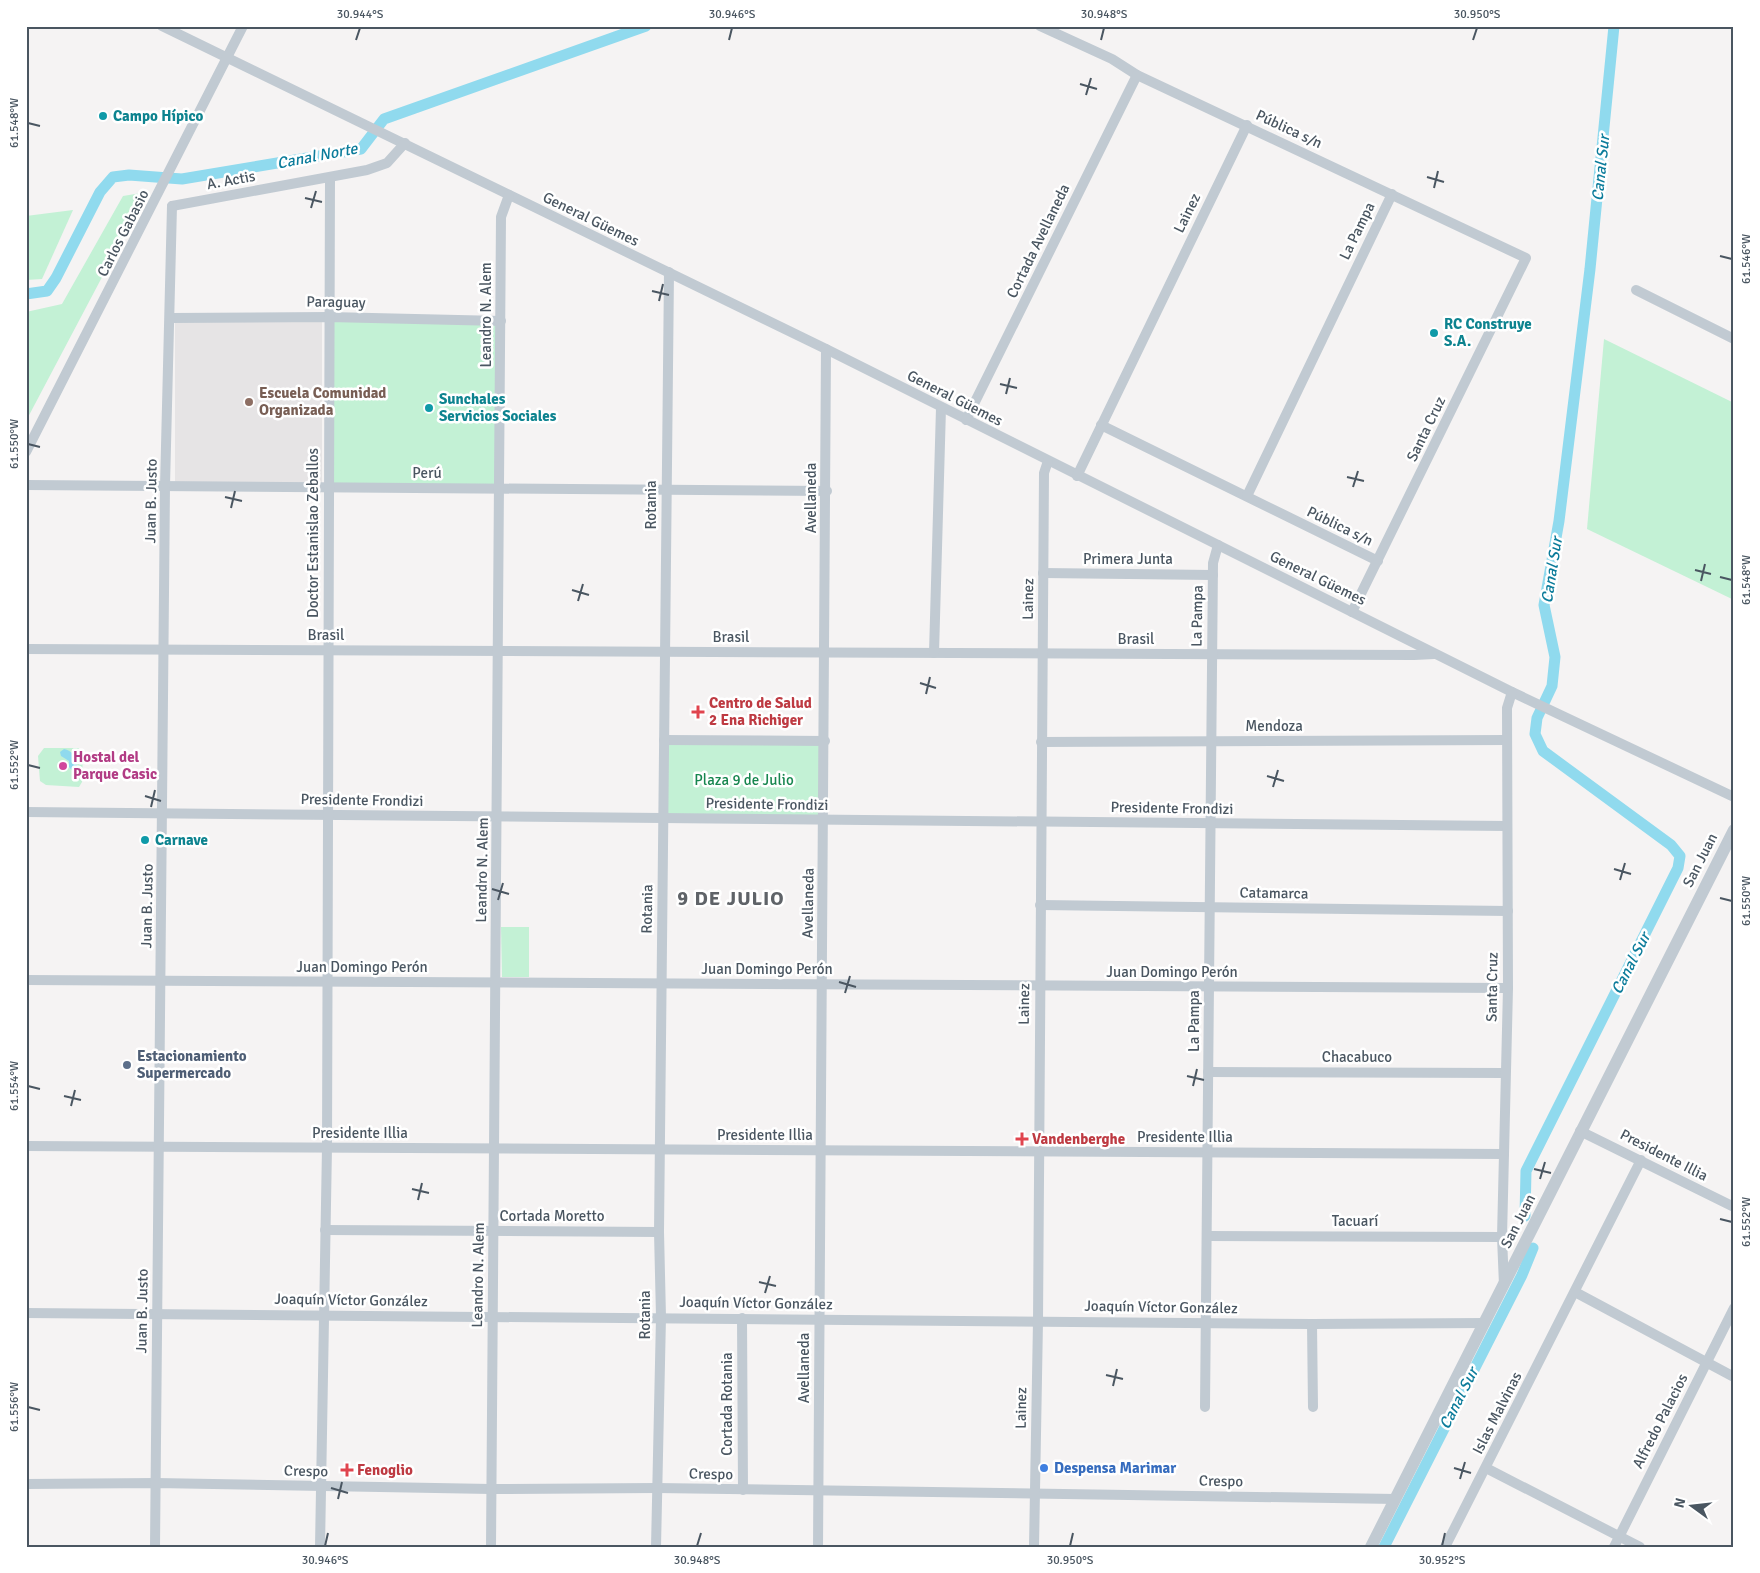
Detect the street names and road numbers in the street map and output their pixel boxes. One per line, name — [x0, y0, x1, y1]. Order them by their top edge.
street label: Pública s/n — [1253, 106, 1325, 152]
street label: A. Actis — [205, 167, 257, 193]
street label: Cortada Avellaneda — [1003, 181, 1073, 301]
street label: Carlos Gabasio — [93, 186, 153, 280]
street label: General Güemes — [540, 188, 642, 250]
street label: Lainez — [1170, 190, 1204, 236]
street label: La Pampa — [1335, 199, 1379, 263]
street label: Leandro N. Alem — [477, 262, 495, 368]
street label: Paraguay — [306, 292, 366, 312]
street label: General Güemes — [904, 366, 1006, 430]
street label: Santa Cruz — [1403, 393, 1450, 464]
street label: Doctor Estanislao Zeballos — [304, 448, 322, 618]
street label: Juan B. Justo — [141, 458, 161, 544]
street label: Avellaneda — [802, 463, 820, 533]
street label: Perú — [412, 464, 442, 482]
street label: Rotania — [642, 480, 660, 530]
street label: Pública s/n — [1304, 502, 1376, 550]
street label: General Güemes — [1267, 547, 1369, 609]
street label: Primera Junta — [1083, 550, 1173, 568]
street label: Lainez — [1019, 578, 1037, 620]
street label: La Pampa — [1187, 585, 1207, 647]
street label: Brasil — [308, 626, 344, 644]
street label: Brasil — [713, 628, 749, 646]
street label: Brasil — [1118, 630, 1154, 648]
street label: Mendoza — [1245, 717, 1303, 735]
street label: Presidente Frondizi — [301, 790, 423, 810]
street label: Presidente Frondizi — [706, 794, 828, 814]
street label: Presidente Frondizi — [1111, 798, 1233, 818]
street label: Leandro N. Alem — [472, 817, 492, 923]
street label: San Juan — [1679, 830, 1721, 890]
street label: Juan B. Justo — [137, 863, 157, 949]
street label: Avellaneda — [798, 868, 818, 938]
street label: Catamarca — [1239, 883, 1309, 903]
street label: Rotania — [638, 884, 656, 934]
street label: Santa Cruz — [1482, 952, 1502, 1022]
street label: Juan Domingo Perón — [296, 958, 428, 976]
street label: Juan Domingo Perón — [701, 960, 833, 978]
street label: Juan Domingo Perón — [1106, 963, 1238, 981]
street label: Lainez — [1015, 983, 1033, 1025]
street label: La Pampa — [1185, 990, 1203, 1052]
street label: Chacabuco — [1322, 1048, 1392, 1066]
street label: Presidente Illia — [312, 1124, 408, 1142]
street label: Presidente Illia — [1617, 1125, 1711, 1185]
street label: Presidente Illia — [717, 1126, 813, 1144]
street label: Presidente Illia — [1137, 1128, 1233, 1146]
street label: San Juan — [1497, 1191, 1539, 1251]
street label: Cortada Moretto — [499, 1207, 605, 1225]
street label: Tacuarí — [1332, 1212, 1378, 1230]
street label: Leandro N. Alem — [468, 1222, 488, 1328]
street label: Juan B. Justo — [132, 1268, 152, 1354]
street label: Joaquín Víctor González — [274, 1290, 428, 1310]
street label: Rotania — [636, 1290, 654, 1340]
street label: Joaquín Víctor González — [679, 1293, 833, 1313]
street label: Joaquín Víctor González — [1084, 1297, 1238, 1317]
street label: Avellaneda — [795, 1333, 813, 1403]
street label: Cortada Rotania — [718, 1352, 736, 1456]
street label: Islas Malvinas — [1469, 1368, 1526, 1457]
street label: Alfredo Palacios — [1628, 1370, 1692, 1471]
street label: Lainez — [1012, 1387, 1030, 1429]
street label: Crespo — [284, 1462, 328, 1480]
street label: Crespo — [689, 1465, 733, 1483]
street label: Crespo — [1199, 1472, 1243, 1490]

